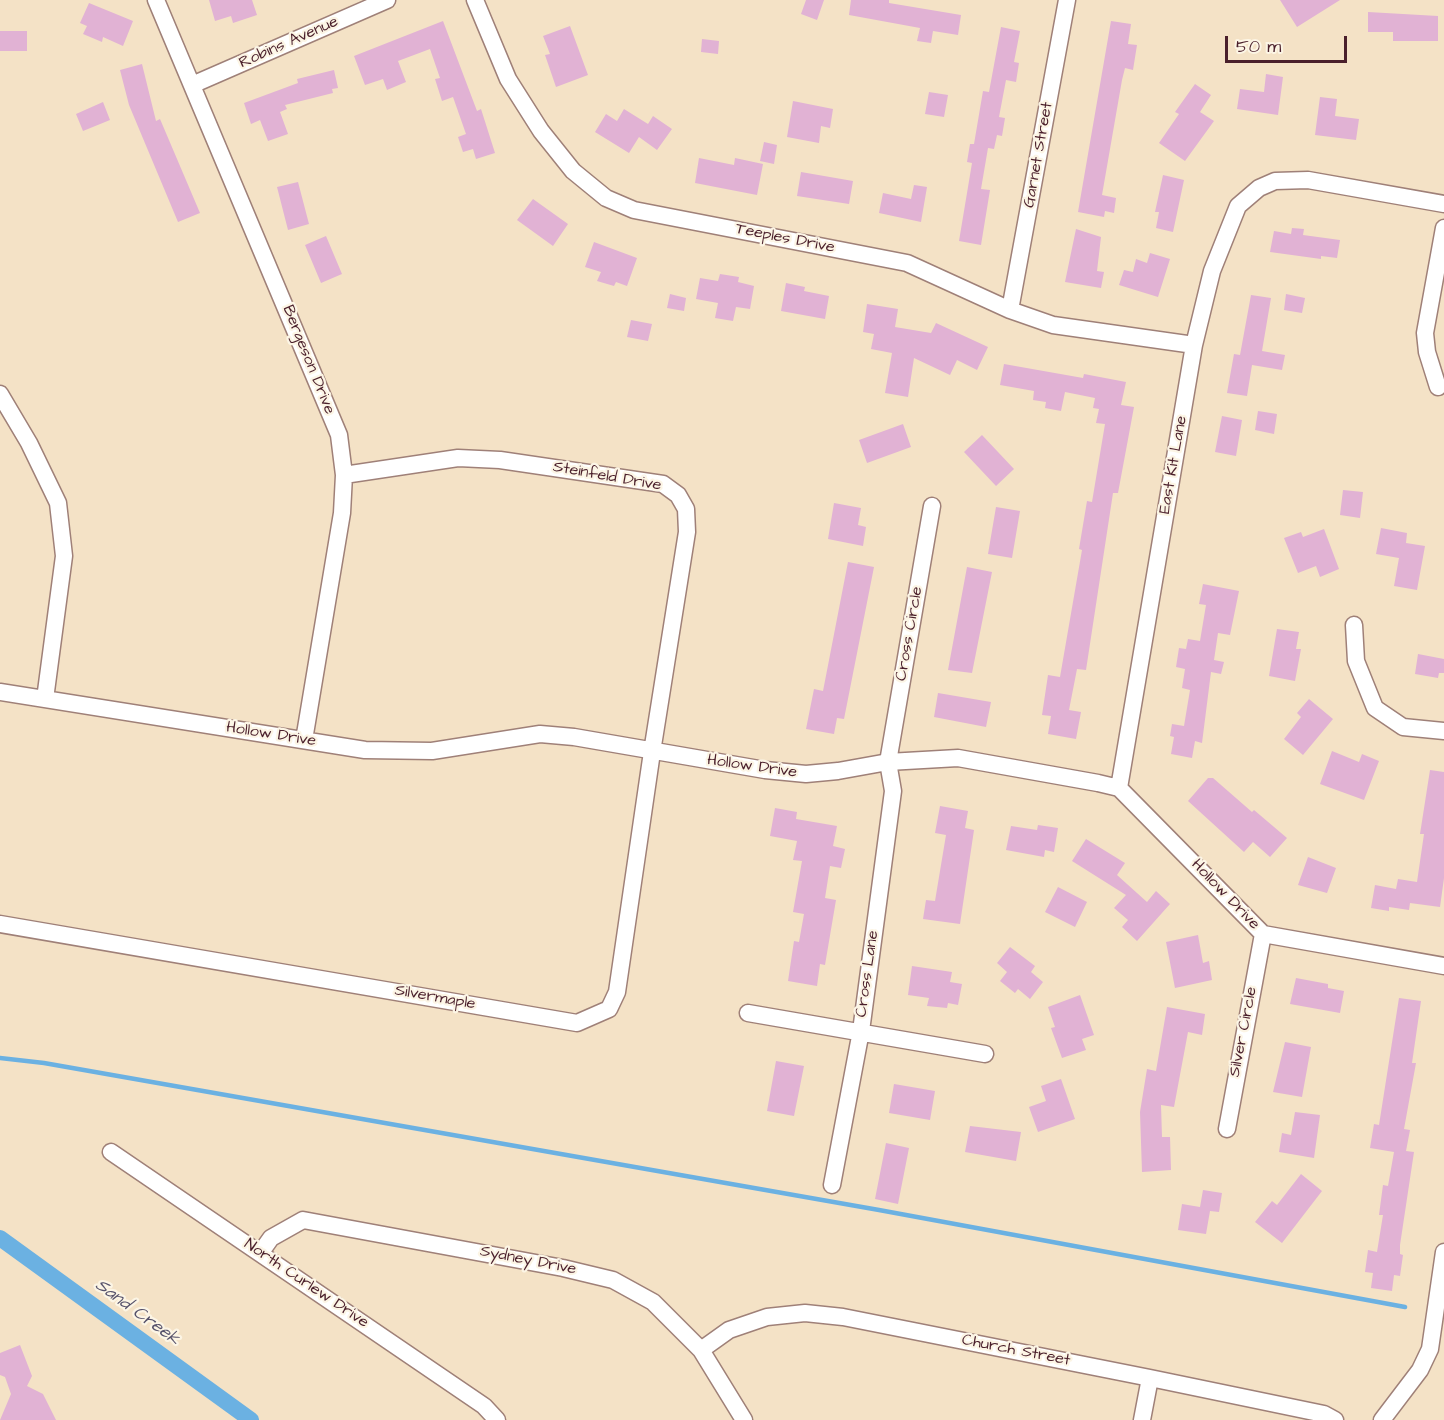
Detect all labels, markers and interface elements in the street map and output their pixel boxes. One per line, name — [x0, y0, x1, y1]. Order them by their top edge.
street label: Robins Avenue — [237, 13, 341, 73]
scale bar — [1228, 24, 1350, 62]
text: 50 m — [1236, 34, 1281, 59]
street label: Garnet Street — [1020, 101, 1058, 209]
street label: Teeples Drive — [734, 220, 836, 258]
street label: Bergeson Drive — [277, 303, 339, 417]
street label: East Kit Lane — [1156, 414, 1192, 516]
street label: Steinfeld Drive — [551, 458, 663, 496]
street label: Cross Circle — [892, 585, 928, 683]
street label: Hollow Drive — [225, 718, 317, 752]
street label: Hollow Drive — [706, 751, 798, 783]
street label: Hollow Drive — [1187, 856, 1263, 934]
street label: Cross Lane — [852, 929, 884, 1019]
street label: Silvermaple — [393, 981, 477, 1015]
street label: Silver Circle — [1226, 985, 1262, 1079]
street label: North Curlew Drive — [240, 1235, 372, 1333]
street label: Sydney Drive — [478, 1242, 578, 1280]
water label: Sand Creek — [90, 1275, 184, 1351]
street label: Church Street — [960, 1331, 1072, 1371]

